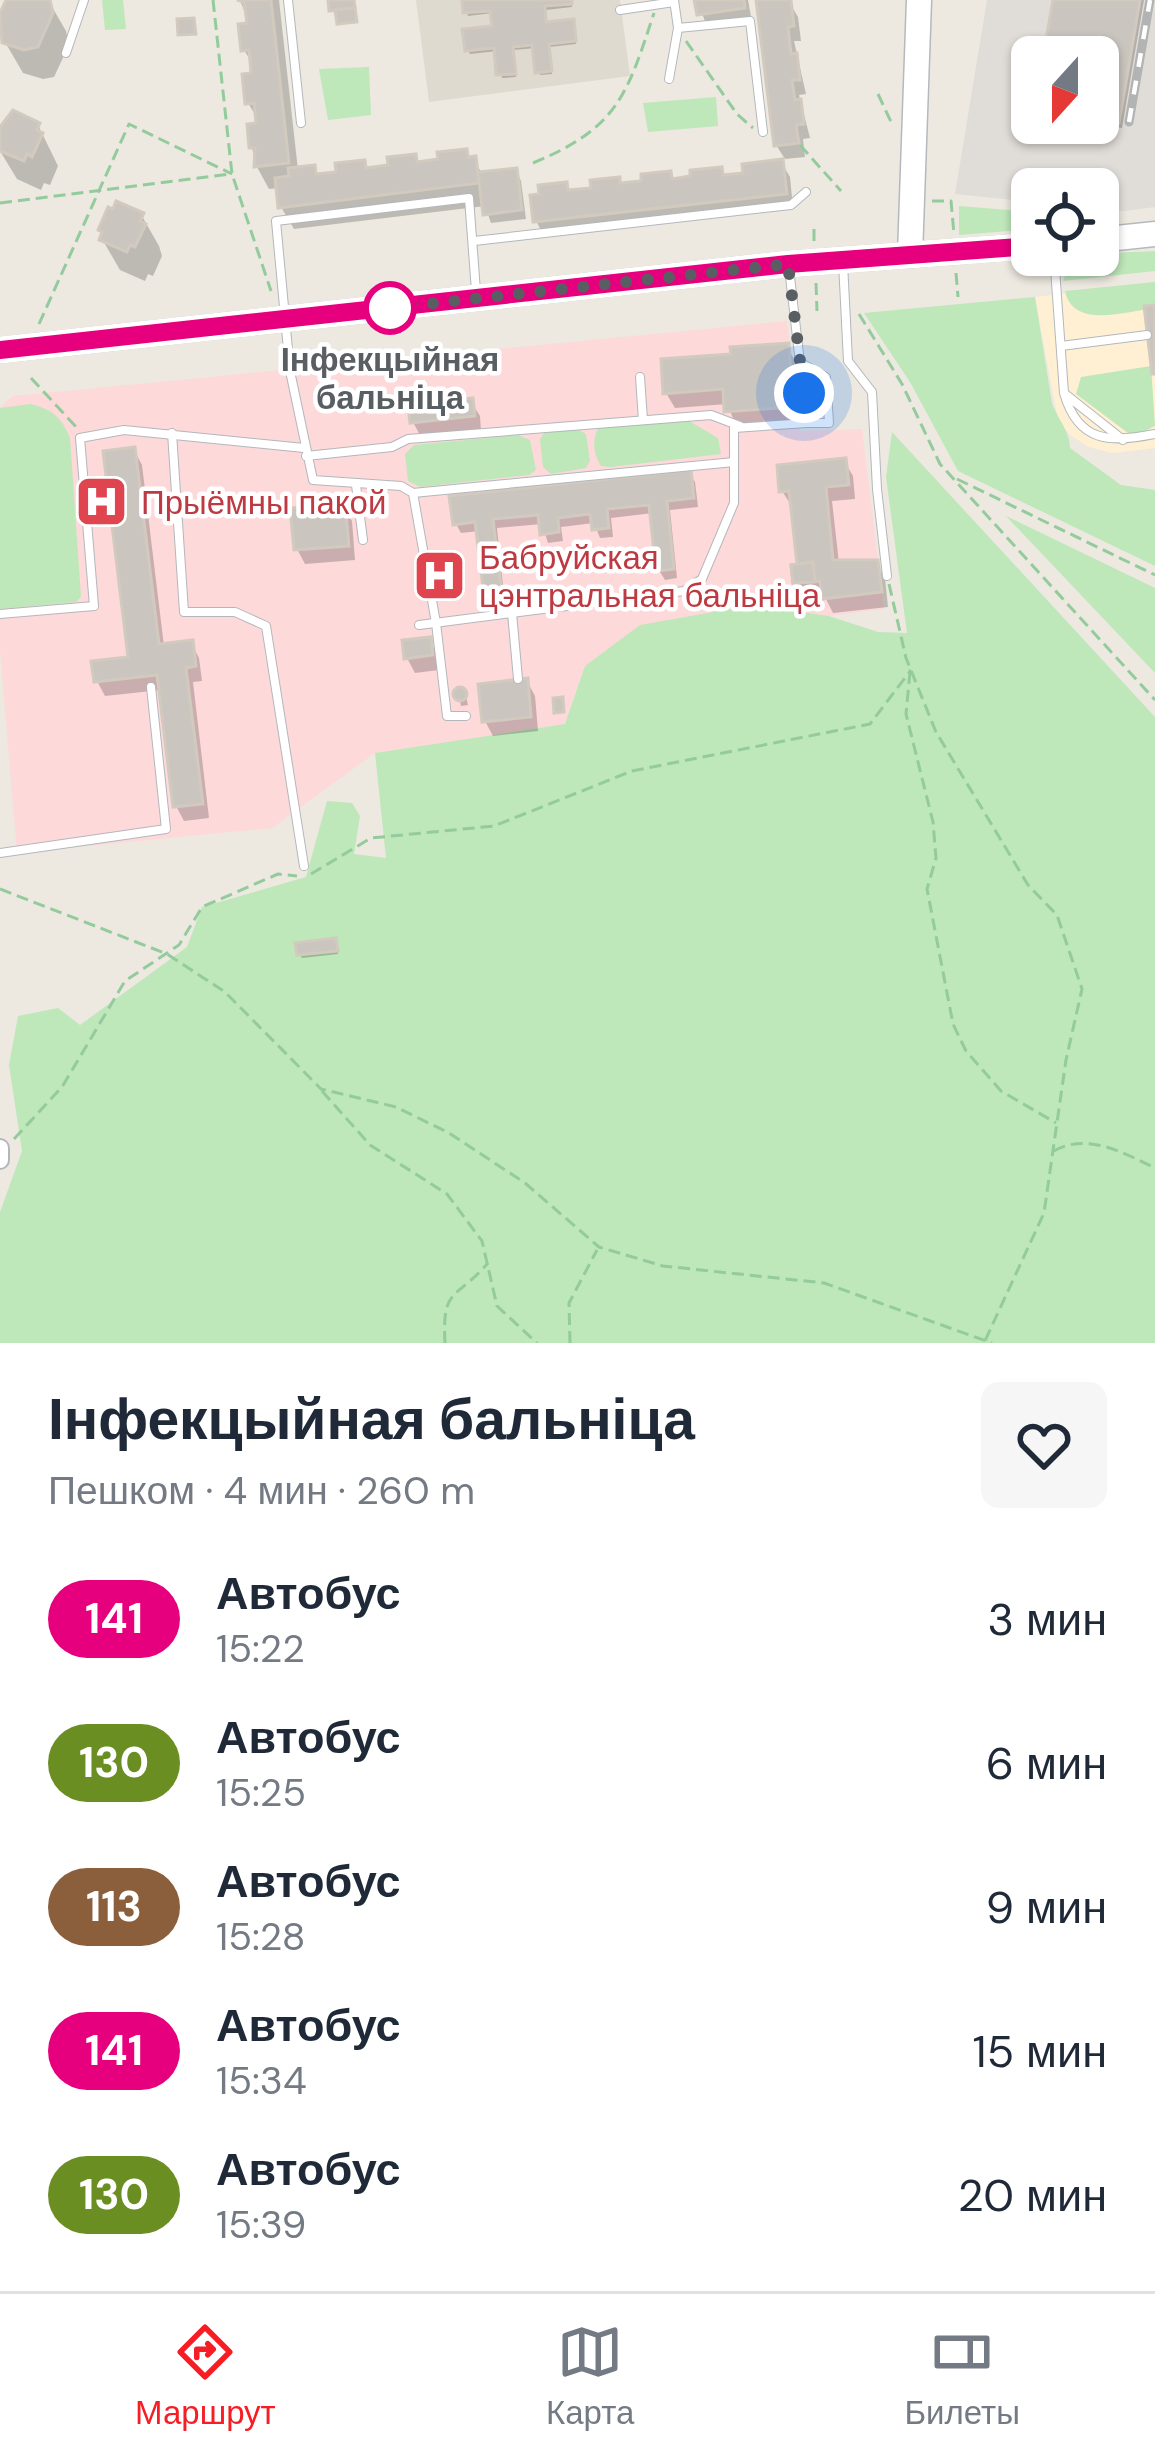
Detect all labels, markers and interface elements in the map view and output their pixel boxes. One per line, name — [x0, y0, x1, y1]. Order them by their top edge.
north arrow — [1011, 36, 1119, 144]
map controls — [1011, 36, 1119, 276]
button: locate — [1011, 168, 1119, 276]
marker: Інфекцыйная бальніца — [365, 283, 415, 333]
place label: Інфекцыйная бальніца — [281, 338, 499, 419]
your location — [774, 363, 834, 423]
hospital icon: Прыёмны пакой — [74, 474, 130, 530]
place label: Прыёмны пакой — [141, 481, 386, 524]
place label: Бабруйская цэнтральная бальніца — [479, 536, 821, 617]
hospital icon: Бабруйская цэнтральная бальніца — [412, 548, 468, 604]
text: Інфекцыйная бальніца — [48, 1382, 695, 1457]
button: heart — [981, 1382, 1107, 1508]
text: Пешком · 4 мин · 260 m — [48, 1465, 475, 1516]
text: Автобус — [216, 1564, 401, 1623]
text: 3 мин — [988, 1590, 1107, 1649]
text: 141 — [85, 1591, 143, 1646]
text: 15:22 — [216, 1623, 305, 1674]
text: Автобус — [216, 1708, 401, 1767]
text: 6 мин — [986, 1734, 1107, 1793]
text: 130 — [79, 1735, 149, 1790]
text: 15:25 — [216, 1767, 306, 1818]
text: Автобус — [216, 1852, 401, 1911]
text: 9 мин — [986, 1878, 1107, 1937]
text: 113 — [86, 1879, 142, 1934]
text: 15:28 — [216, 1911, 305, 1962]
text: Автобус — [216, 1996, 401, 2055]
text: 15 мин — [973, 2022, 1107, 2081]
text: 141 — [85, 2023, 143, 2078]
text: 15:34 — [216, 2055, 307, 2106]
text: Автобус — [216, 2140, 401, 2199]
text: 20 мин — [958, 2166, 1107, 2225]
text: 130 — [79, 2167, 149, 2222]
text: 15:39 — [216, 2199, 306, 2250]
tab: Маршрут — [135, 2319, 276, 2434]
tab: Карта — [546, 2319, 634, 2434]
tab: Билеты — [904, 2319, 1020, 2434]

